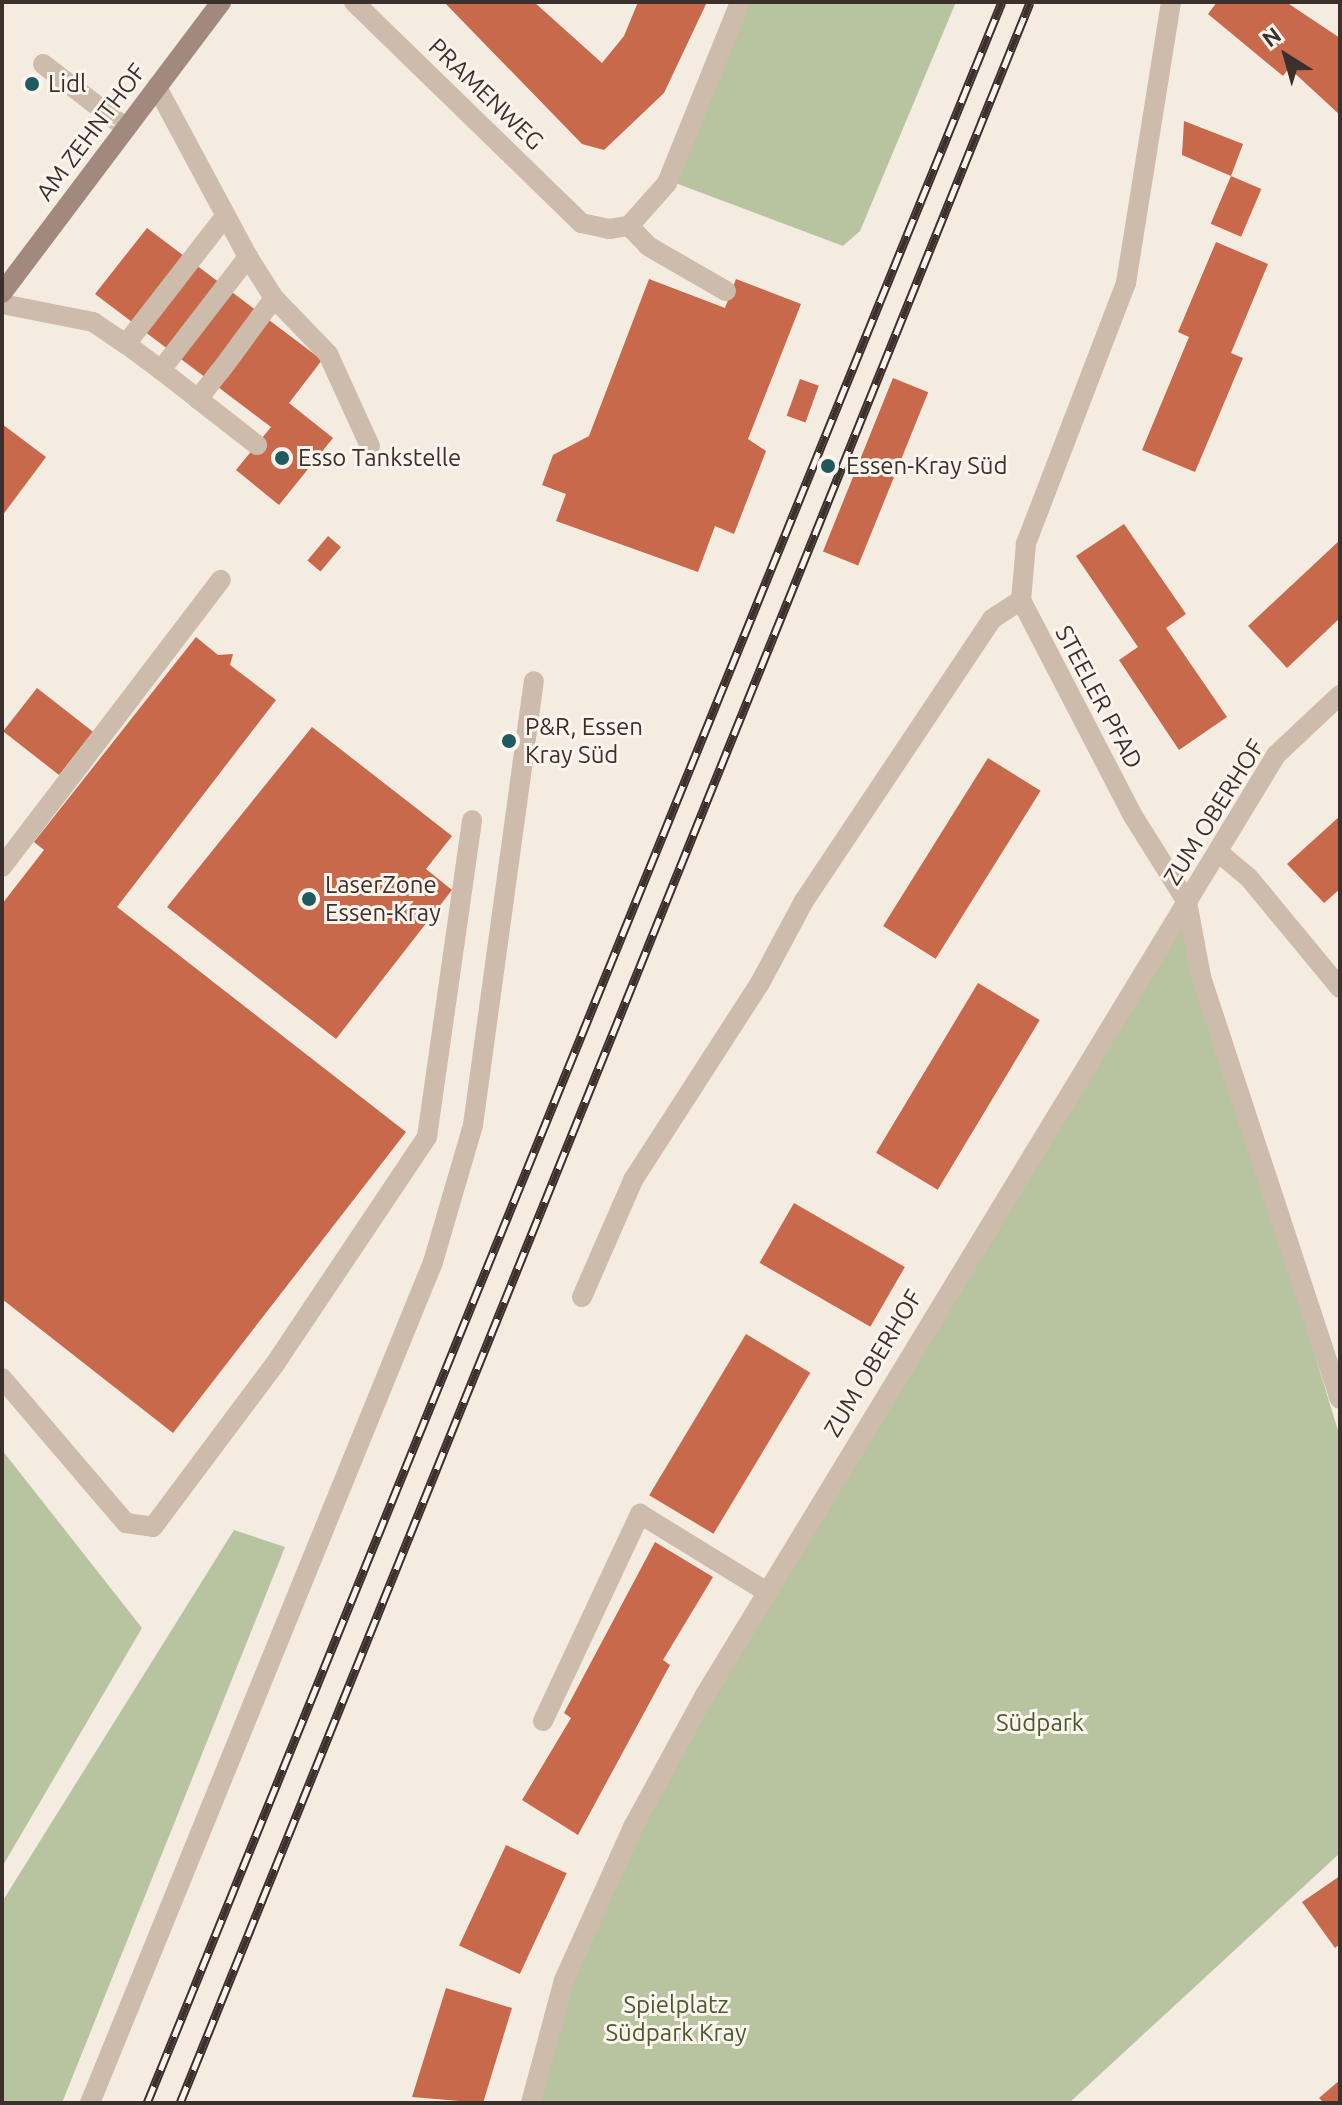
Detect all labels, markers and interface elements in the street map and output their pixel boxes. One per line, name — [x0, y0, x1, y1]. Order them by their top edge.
north arrow — [1246, 16, 1326, 96]
text: N — [1257, 22, 1285, 51]
street label: PRAMENWEG — [423, 32, 549, 156]
street label: AM ZEHNTHOF — [30, 58, 152, 206]
place label: Lidl — [48, 70, 86, 98]
marker: Lidl — [23, 75, 41, 93]
place label: Esso Tankstelle — [298, 444, 461, 472]
marker: Esso Tankstelle — [273, 449, 291, 467]
place label: Essen-Kray Süd — [846, 452, 1008, 480]
marker: Essen-Kray Süd — [817, 455, 839, 477]
street label: STEELER PFAD — [1049, 621, 1149, 773]
place label: P&R, Essen Kray Süd — [525, 713, 643, 769]
marker: P&R, Essen Kray Süd — [500, 732, 518, 750]
street label: ZUM OBERHOF — [1158, 734, 1270, 890]
place label: LaserZone Essen-Kray — [325, 871, 441, 927]
marker: LaserZone Essen-Kray — [300, 890, 318, 908]
street label: ZUM OBERHOF — [818, 1284, 928, 1442]
park label: Südpark — [996, 1709, 1084, 1737]
park label: Spielplatz Südpark Kray — [606, 1991, 746, 2047]

